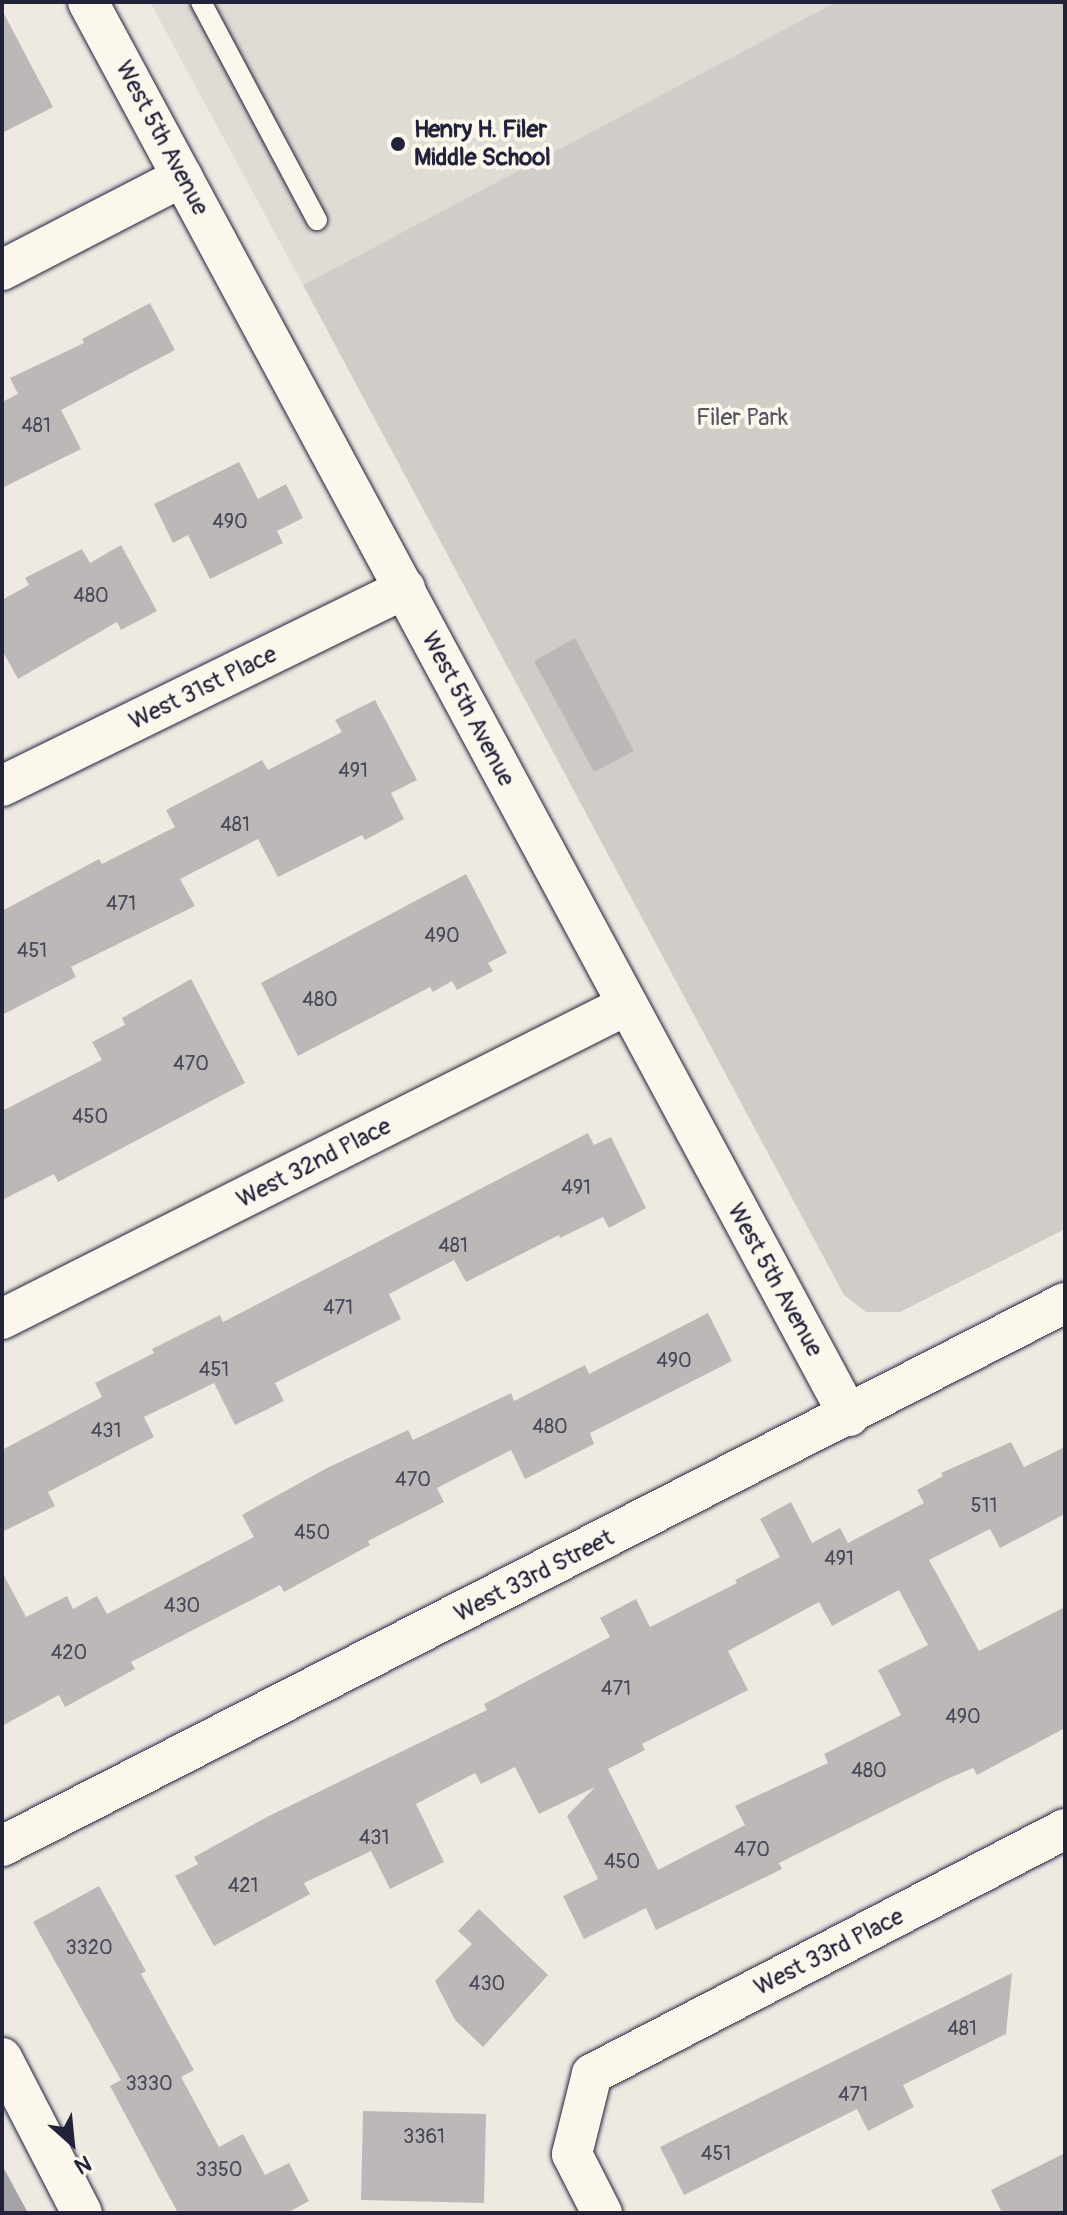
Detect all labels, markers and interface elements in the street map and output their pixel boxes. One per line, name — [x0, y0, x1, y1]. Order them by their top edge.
street label: West 5th Avenue — [109, 56, 215, 220]
place label: Henry H. Filer Middle School — [414, 116, 551, 172]
marker: Henry H. Filer Middle School — [389, 135, 407, 153]
park label: Filer Park — [696, 404, 788, 432]
house number: 481 — [21, 413, 51, 437]
house number: 490 — [212, 509, 248, 533]
house number: 480 — [73, 583, 109, 607]
street label: West 5th Avenue — [415, 627, 521, 791]
street label: West 31st Place — [125, 640, 281, 736]
house number: 491 — [338, 758, 368, 782]
house number: 481 — [220, 812, 250, 836]
house number: 471 — [106, 891, 136, 915]
house number: 490 — [424, 923, 460, 947]
house number: 451 — [17, 938, 47, 962]
house number: 480 — [302, 987, 338, 1011]
house number: 470 — [173, 1051, 209, 1075]
house number: 450 — [72, 1104, 108, 1128]
street label: West 32nd Place — [232, 1112, 396, 1214]
house number: 491 — [561, 1175, 591, 1199]
street label: West 5th Avenue — [721, 1198, 829, 1362]
house number: 481 — [438, 1233, 468, 1257]
house number: 471 — [323, 1295, 353, 1319]
house number: 490 — [656, 1348, 692, 1372]
house number: 451 — [199, 1357, 229, 1381]
house number: 480 — [532, 1414, 568, 1438]
house number: 431 — [91, 1418, 121, 1442]
house number: 470 — [395, 1467, 431, 1491]
house number: 511 — [971, 1493, 997, 1517]
house number: 450 — [294, 1520, 330, 1544]
street label: West 33rd Street — [450, 1523, 618, 1629]
house number: 491 — [824, 1546, 854, 1570]
house number: 430 — [164, 1593, 200, 1617]
house number: 420 — [51, 1640, 87, 1664]
house number: 471 — [601, 1676, 631, 1700]
house number: 490 — [945, 1704, 981, 1728]
house number: 480 — [851, 1758, 887, 1782]
house number: 431 — [359, 1825, 389, 1849]
house number: 470 — [734, 1837, 770, 1861]
house number: 450 — [604, 1849, 640, 1873]
house number: 421 — [228, 1873, 258, 1897]
street label: West 33rd Place — [749, 1902, 909, 2002]
house number: 3320 — [65, 1935, 113, 1959]
house number: 430 — [469, 1971, 505, 1995]
house number: 481 — [947, 2016, 977, 2040]
house number: 3330 — [125, 2071, 173, 2095]
house number: 471 — [838, 2082, 868, 2106]
north arrow — [32, 2103, 112, 2183]
house number: 3361 — [403, 2124, 445, 2148]
house number: 451 — [701, 2141, 731, 2165]
text: N — [70, 2149, 96, 2180]
house number: 3350 — [196, 2157, 242, 2181]

